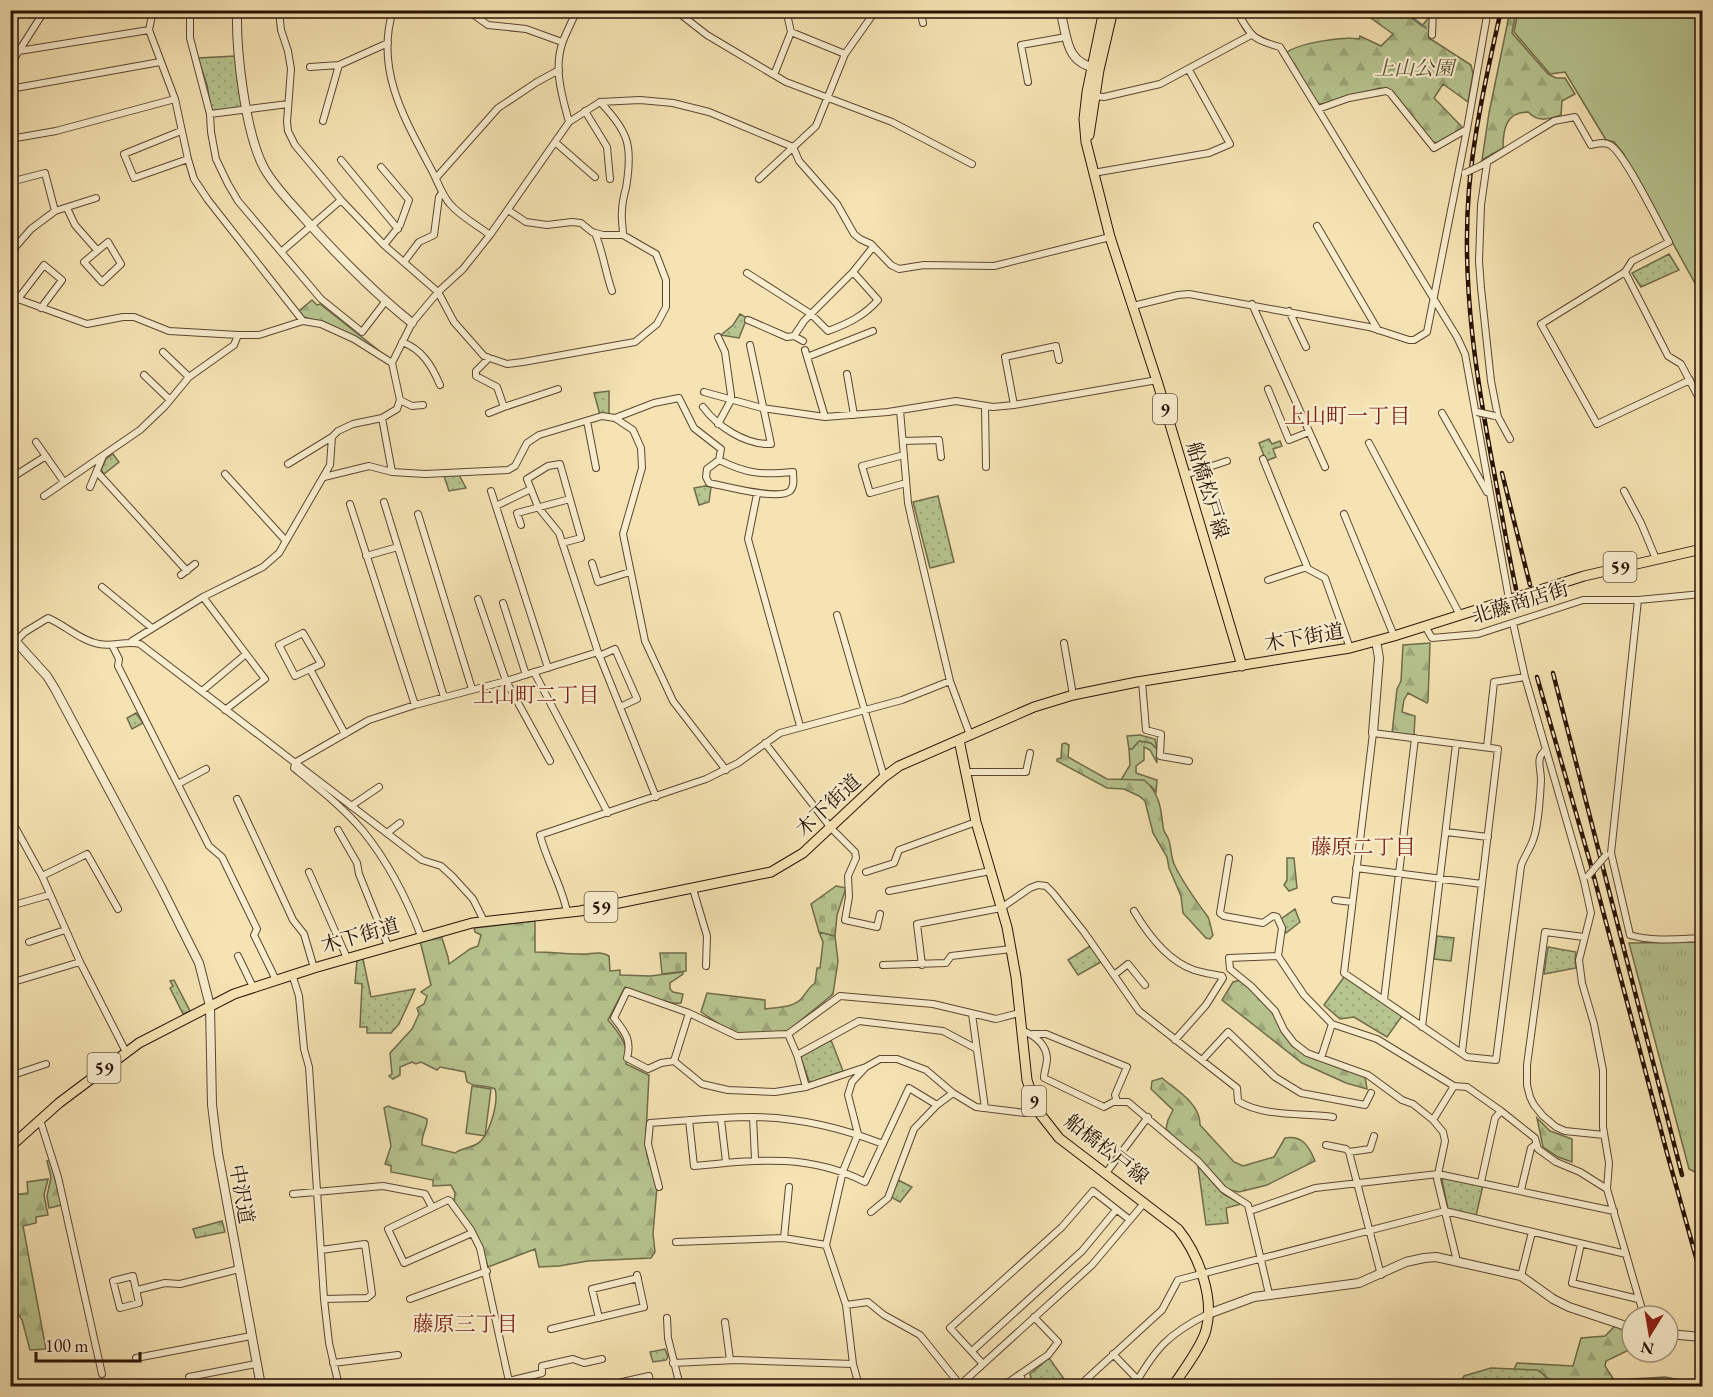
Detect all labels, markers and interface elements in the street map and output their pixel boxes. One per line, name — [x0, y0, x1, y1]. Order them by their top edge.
park label: 上山公園 — [1374, 55, 1457, 81]
road number: 9 — [1153, 394, 1177, 424]
district label: 上山町一丁目 — [1284, 402, 1410, 429]
street label: 船橋松戸線 — [1181, 438, 1235, 542]
road number: 59 — [1604, 552, 1636, 582]
street label: 北藤商店街 — [1468, 575, 1572, 629]
street label: 木下街道 — [1262, 617, 1346, 657]
district label: 上山町二丁目 — [473, 681, 599, 708]
street label: 木下街道 — [790, 768, 866, 842]
district label: 藤原二丁目 — [1311, 833, 1416, 860]
road number: 59 — [584, 892, 618, 922]
street label: 木下街道 — [318, 911, 402, 959]
road number: 59 — [88, 1053, 120, 1083]
road number: 9 — [1022, 1086, 1046, 1116]
street label: 船橋松戸線 — [1060, 1108, 1154, 1190]
street label: 中沢道 — [224, 1162, 260, 1226]
north arrow — [1620, 1304, 1680, 1364]
district label: 藤原三丁目 — [413, 1310, 518, 1337]
scale bar — [36, 1325, 140, 1363]
text: 100 m — [45, 1334, 89, 1357]
text: N — [1639, 1337, 1656, 1360]

